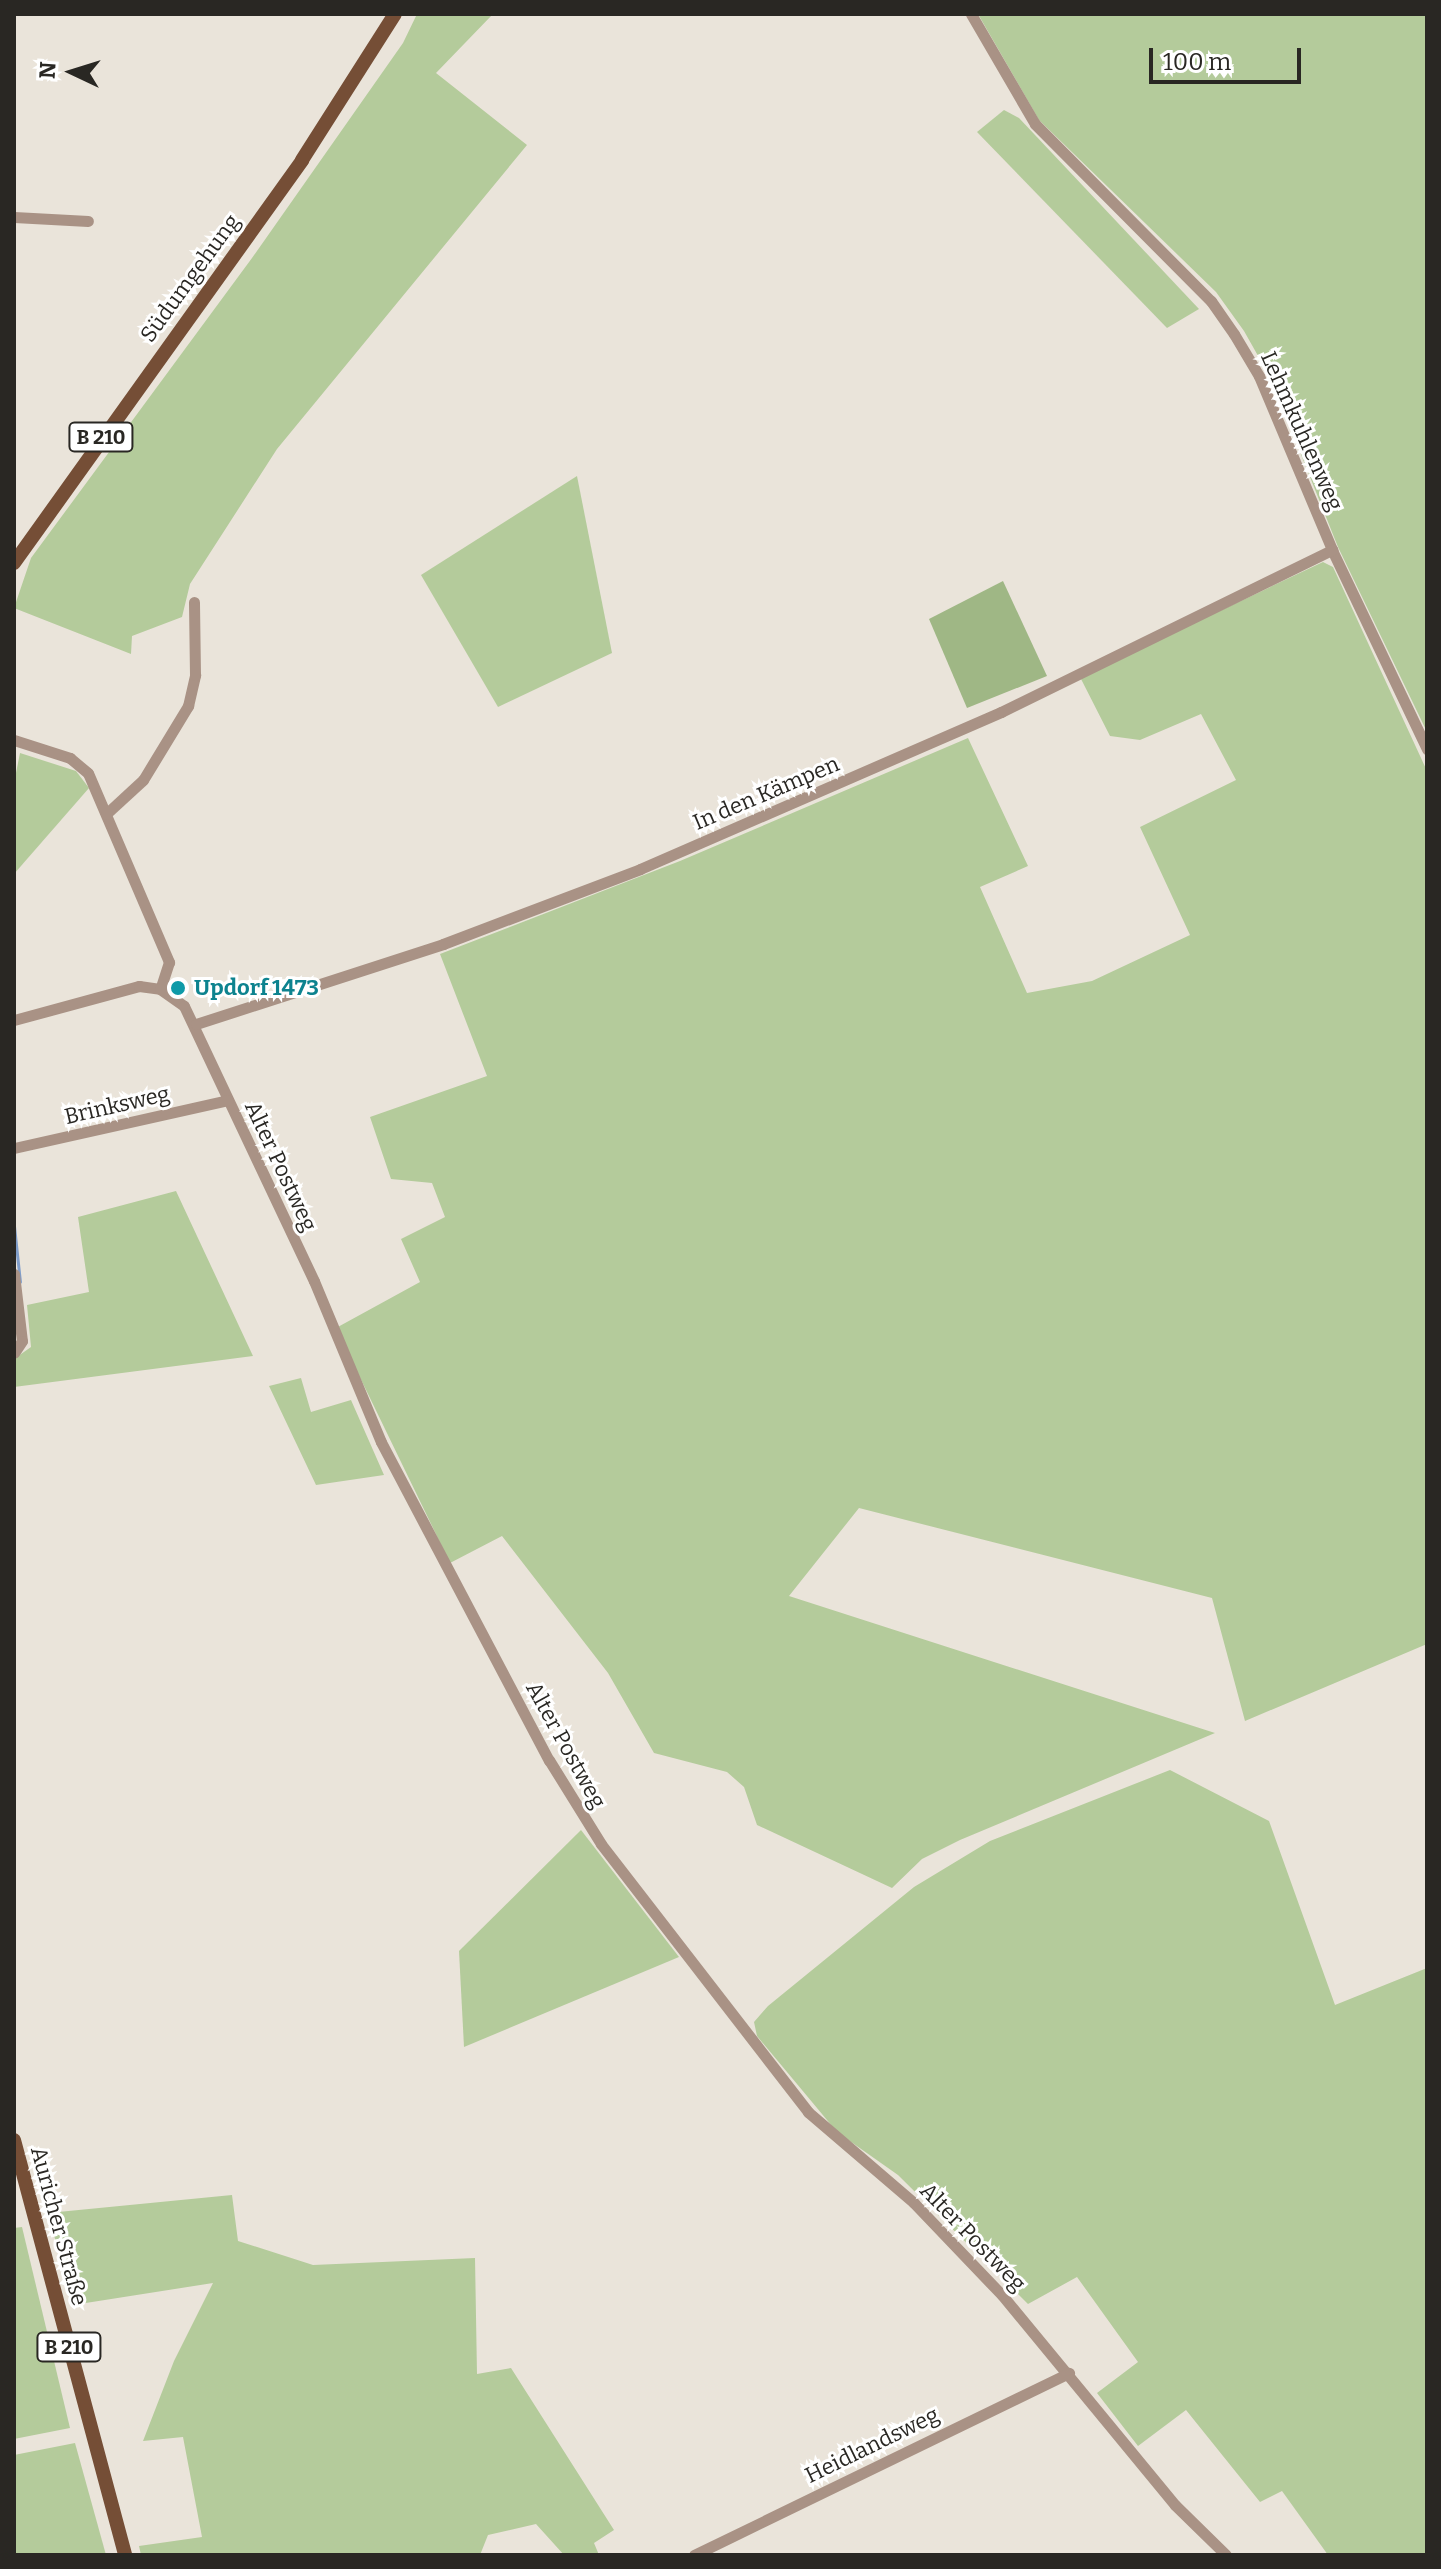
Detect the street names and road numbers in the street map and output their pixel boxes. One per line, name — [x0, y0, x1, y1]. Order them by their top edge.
street label: Südumgehung — [135, 209, 245, 347]
street label: Lehmkuhlenweg — [1255, 347, 1349, 515]
road number: B 210 — [67, 421, 135, 453]
street label: In den Kämpen — [689, 750, 843, 836]
street label: Brinksweg — [62, 1080, 172, 1130]
street label: Alter Postweg — [239, 1097, 323, 1235]
street label: Alter Postweg — [520, 1677, 612, 1813]
street label: Auricher Straße — [25, 2144, 93, 2308]
street label: Alter Postweg — [915, 2177, 1031, 2297]
road number: B 210 — [35, 2331, 103, 2363]
street label: Heidlandsweg — [801, 2401, 943, 2489]

